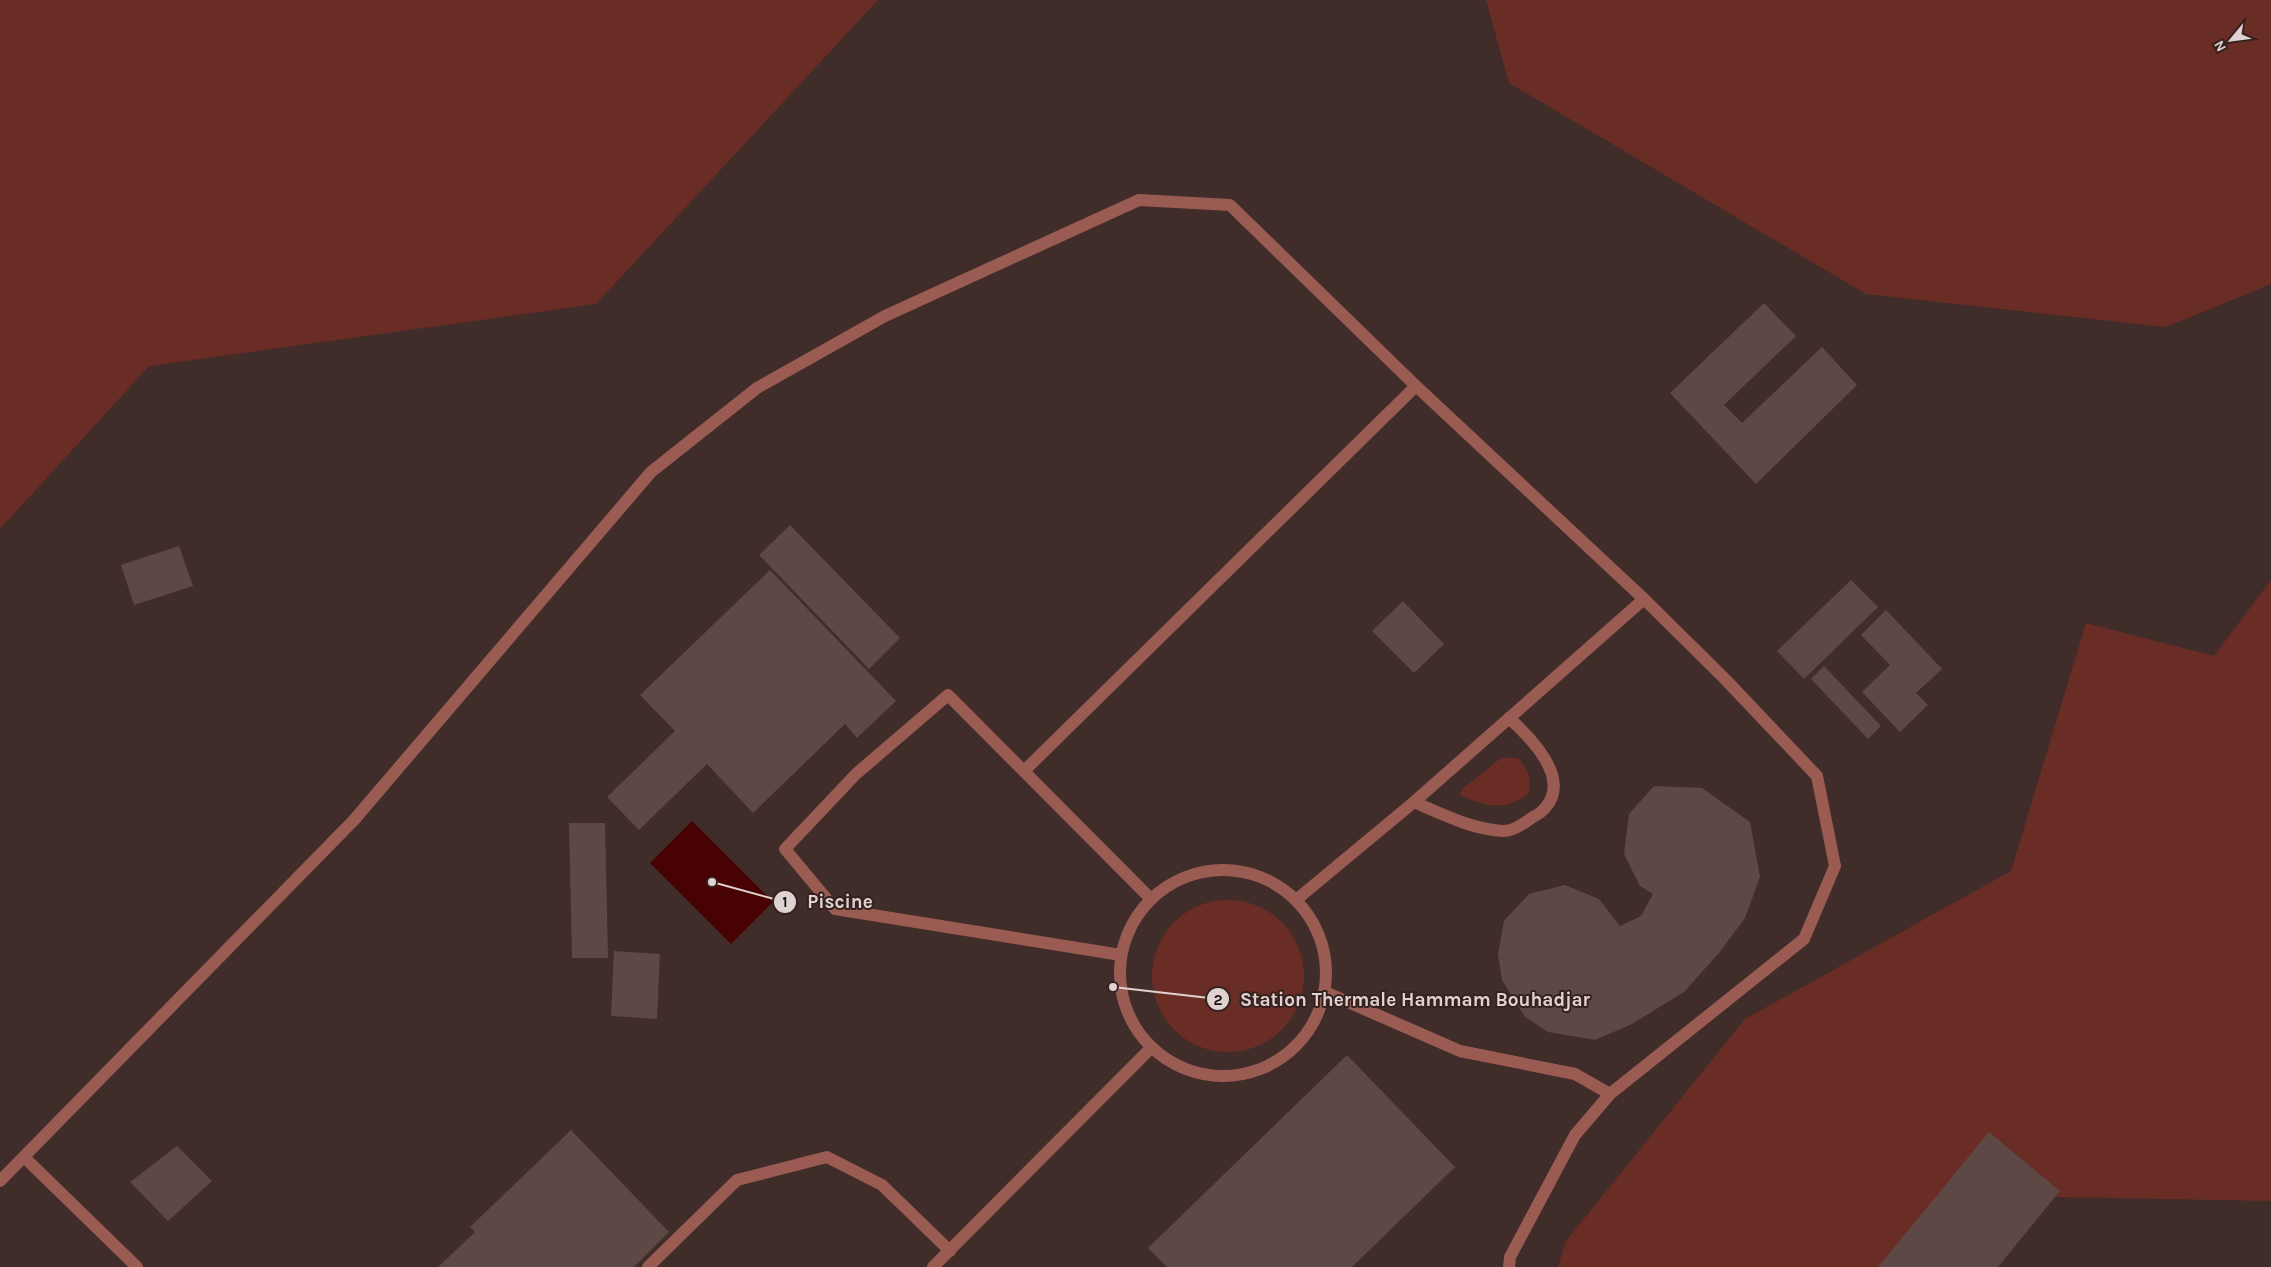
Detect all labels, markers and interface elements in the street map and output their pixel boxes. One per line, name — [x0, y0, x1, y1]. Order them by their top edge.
north arrow — [2206, 15, 2256, 65]
text: N — [2210, 38, 2230, 55]
callout: Piscine — [773, 885, 883, 919]
text: Piscine — [807, 891, 873, 913]
text: 1 — [782, 893, 788, 911]
callout: Station Thermale Hammam Bouhadjar — [1205, 982, 1600, 1016]
text: Station Thermale Hammam Bouhadjar — [1240, 989, 1591, 1011]
text: 2 — [1213, 991, 1223, 1009]

